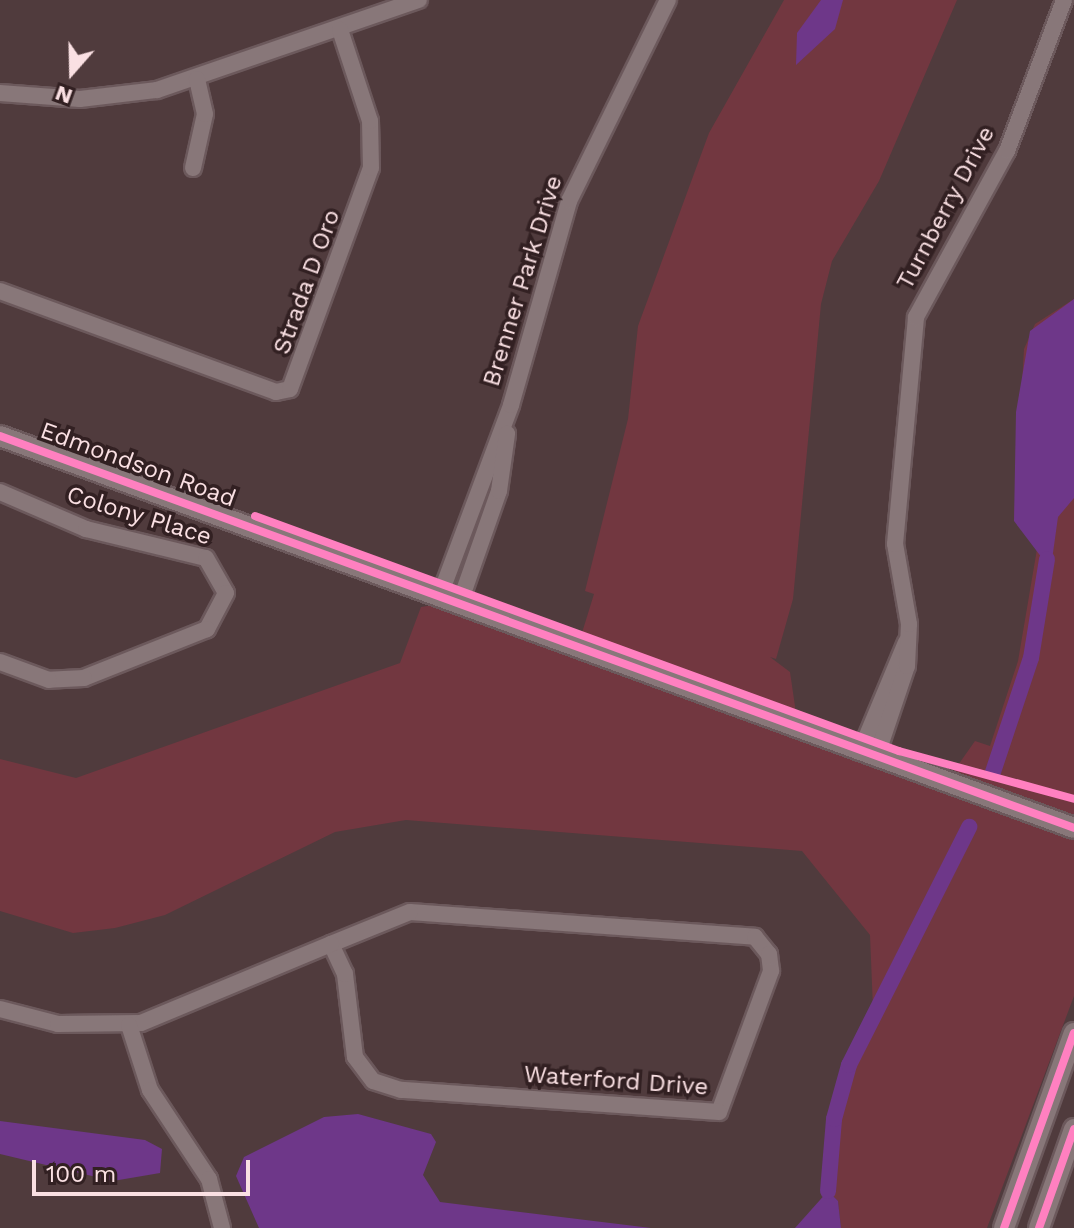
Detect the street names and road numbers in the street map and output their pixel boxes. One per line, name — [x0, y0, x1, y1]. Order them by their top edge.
street label: Turnberry Drive — [891, 121, 1001, 295]
street label: Brenner Park Drive — [477, 172, 569, 390]
street label: Strada D Oro — [267, 205, 347, 359]
street label: Edmondson Road — [36, 416, 240, 514]
street label: Colony Place — [63, 480, 215, 552]
street label: Waterford Drive — [523, 1060, 709, 1102]

